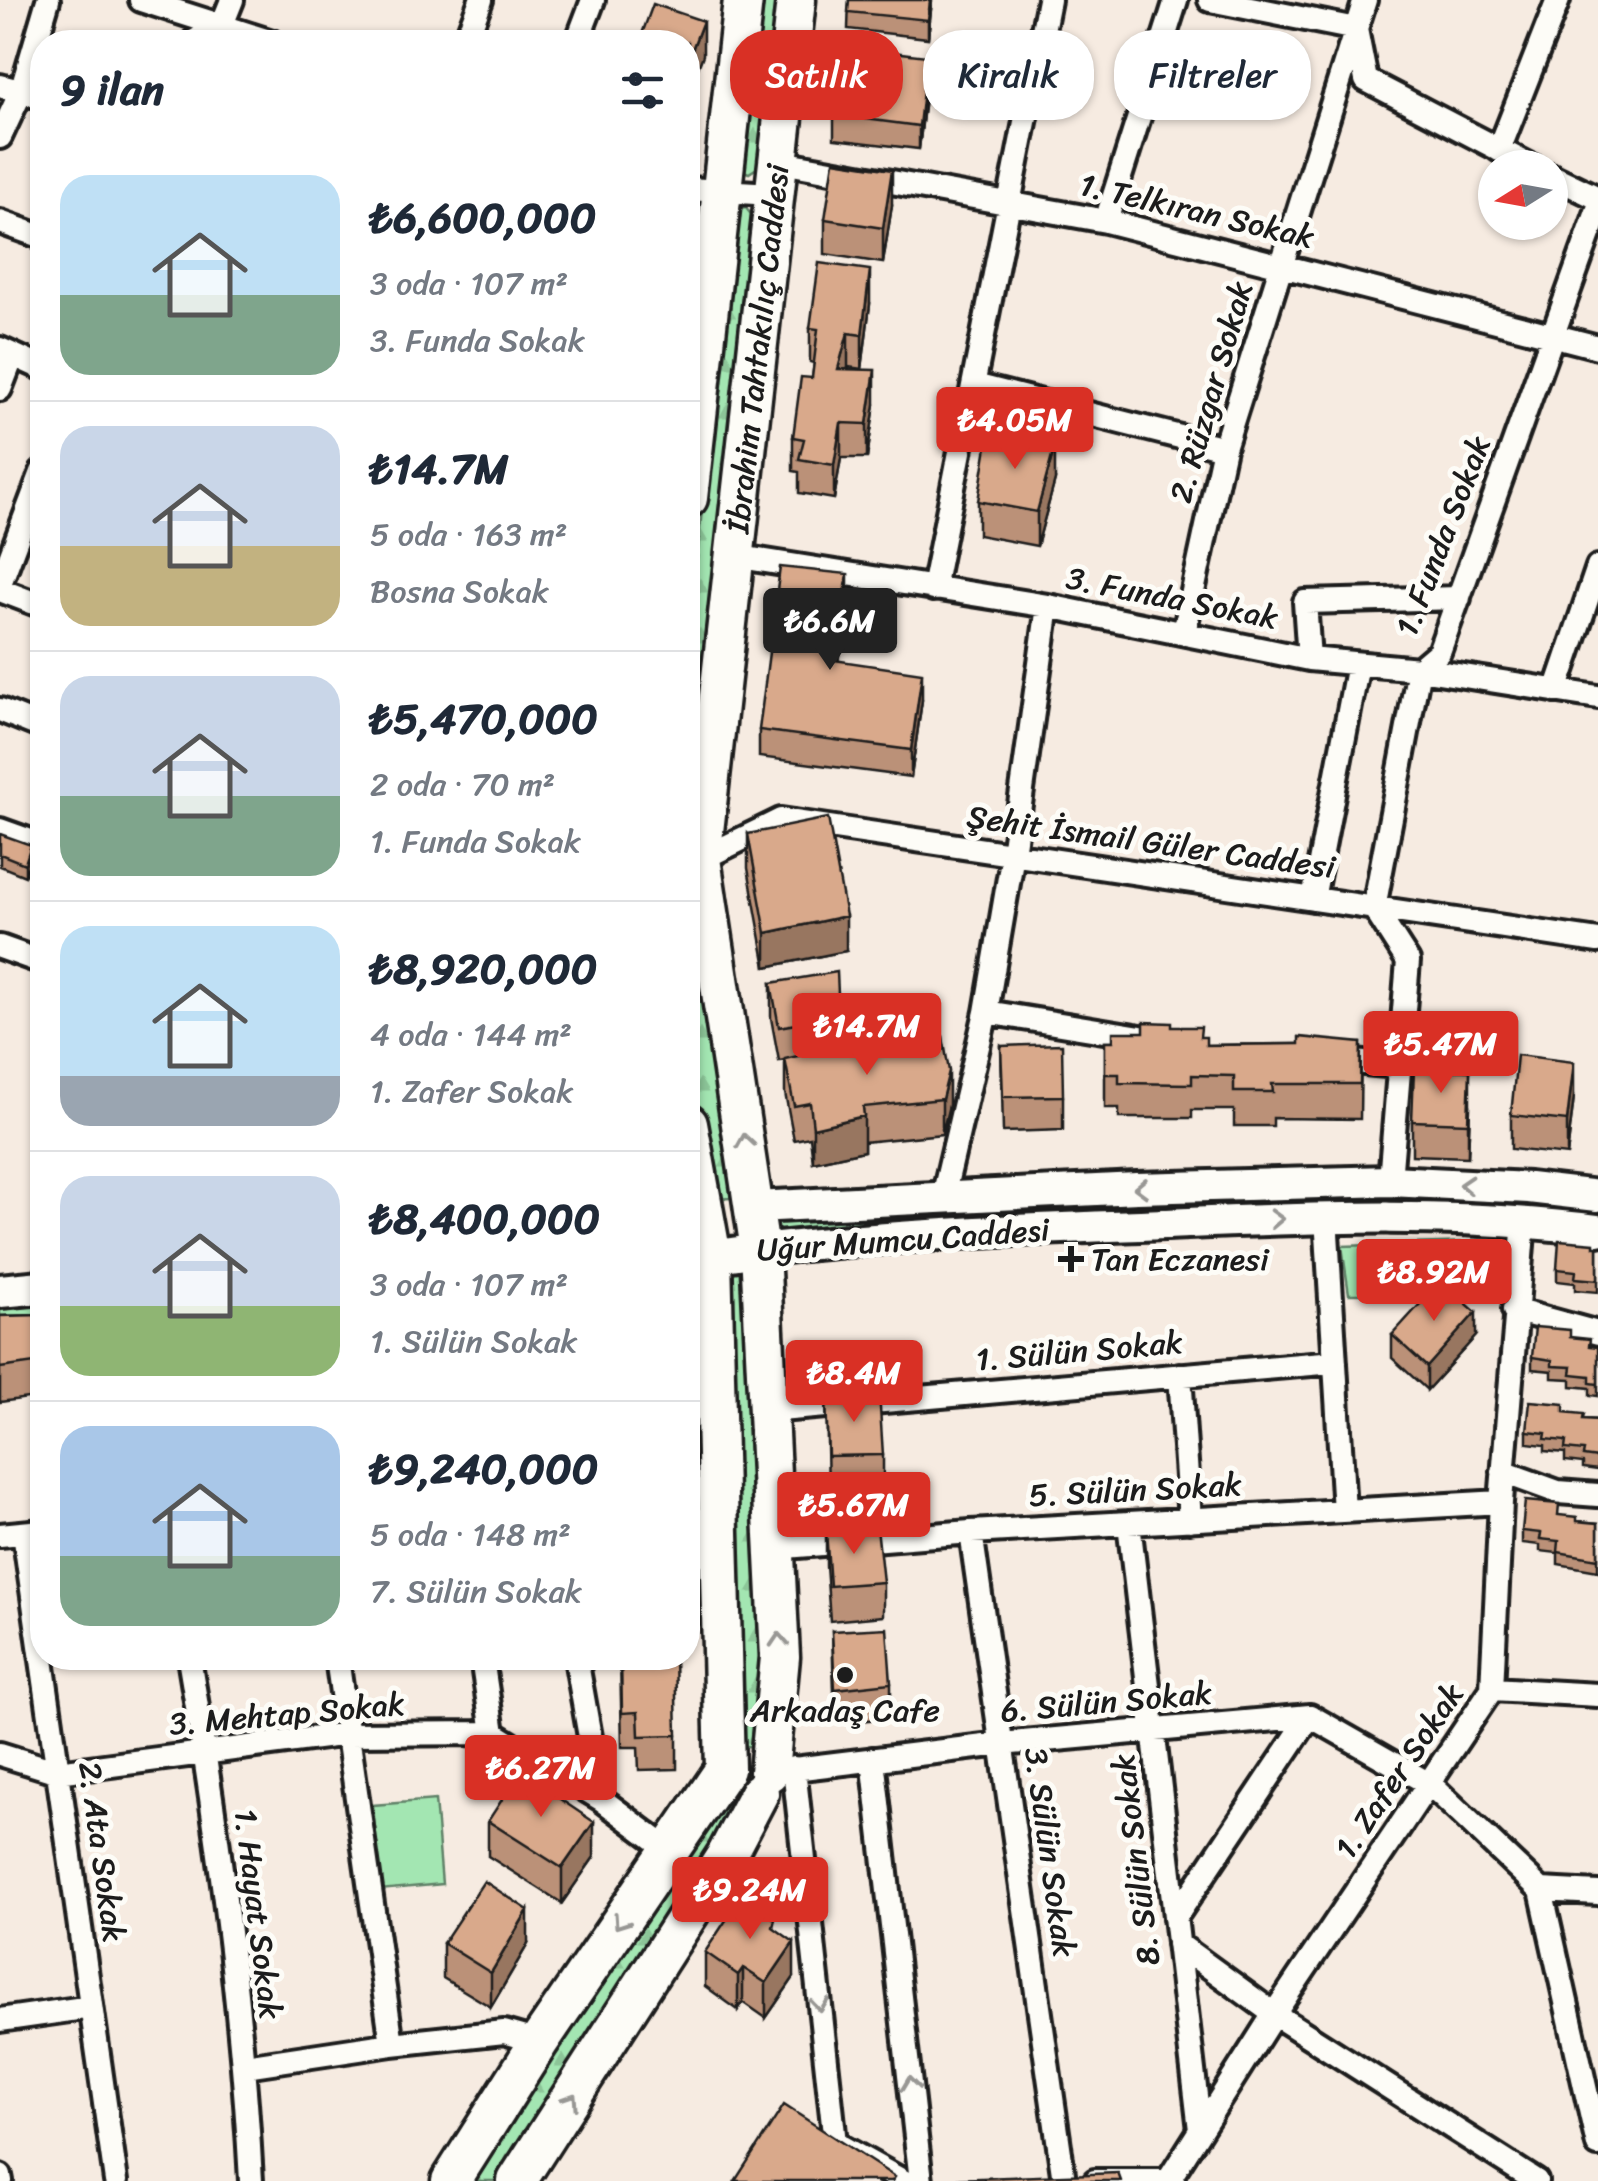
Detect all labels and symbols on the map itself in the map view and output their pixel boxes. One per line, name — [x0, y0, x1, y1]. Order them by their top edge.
north arrow — [1478, 150, 1568, 240]
street label: 1. Telkıran Sokak — [1074, 156, 1321, 266]
street label: İbrahim Tahtakılıç Caddesi — [709, 160, 806, 537]
street label: 2. Rüzgar Sokak — [1152, 274, 1270, 510]
pin: ₺4.05M — [934, 387, 1096, 472]
street label: 1. Funda Sokak — [1379, 426, 1508, 645]
street label: 3. Funda Sokak — [1061, 550, 1284, 647]
pin: ₺6.6M — [760, 588, 900, 673]
street label: Şehit İsmail Güler Caddesi — [963, 788, 1340, 896]
pin: ₺14.7M — [786, 993, 948, 1078]
pin: ₺5.47M — [1360, 1011, 1522, 1096]
one-way arrow — [735, 1133, 756, 1150]
one-way arrow — [1458, 1174, 1474, 1195]
one-way arrow — [1133, 1177, 1149, 1198]
street label: Uğur Mumcu Caddesi — [755, 1201, 1052, 1279]
one-way arrow — [1269, 1209, 1285, 1230]
place label: Tan Eczanesi — [1091, 1231, 1270, 1288]
pin: ₺8.92M — [1353, 1239, 1515, 1324]
marker: Tan Eczanesi — [1060, 1248, 1082, 1270]
street label: 1. Sülün Sokak — [973, 1313, 1186, 1388]
pin: ₺8.4M — [784, 1340, 924, 1425]
street label: 5. Sülün Sokak — [1027, 1456, 1244, 1524]
pin: ₺5.67M — [773, 1472, 935, 1557]
one-way arrow — [769, 1631, 790, 1647]
marker: Arkadaş Cafe — [834, 1664, 856, 1686]
street label: 6. Sülün Sokak — [998, 1664, 1215, 1740]
street label: 1. Zafer Sokak — [1319, 1670, 1480, 1871]
street label: 3. Mehtap Sokak — [167, 1675, 407, 1753]
place label: Arkadaş Cafe — [749, 1682, 940, 1739]
pin: ₺6.27M — [460, 1735, 622, 1820]
street label: 3. Sülün Sokak — [1007, 1744, 1093, 1961]
street label: 8. Sülün Sokak — [1095, 1750, 1177, 1969]
street label: 2. Ata Sokak — [61, 1758, 143, 1946]
street label: 1. Hayat Sokak — [217, 1806, 299, 2023]
pin: ₺9.24M — [669, 1857, 831, 1942]
one-way arrow — [613, 1911, 632, 1929]
one-way arrow — [809, 1997, 830, 2013]
one-way arrow — [900, 2076, 921, 2092]
one-way arrow — [558, 2092, 577, 2110]

